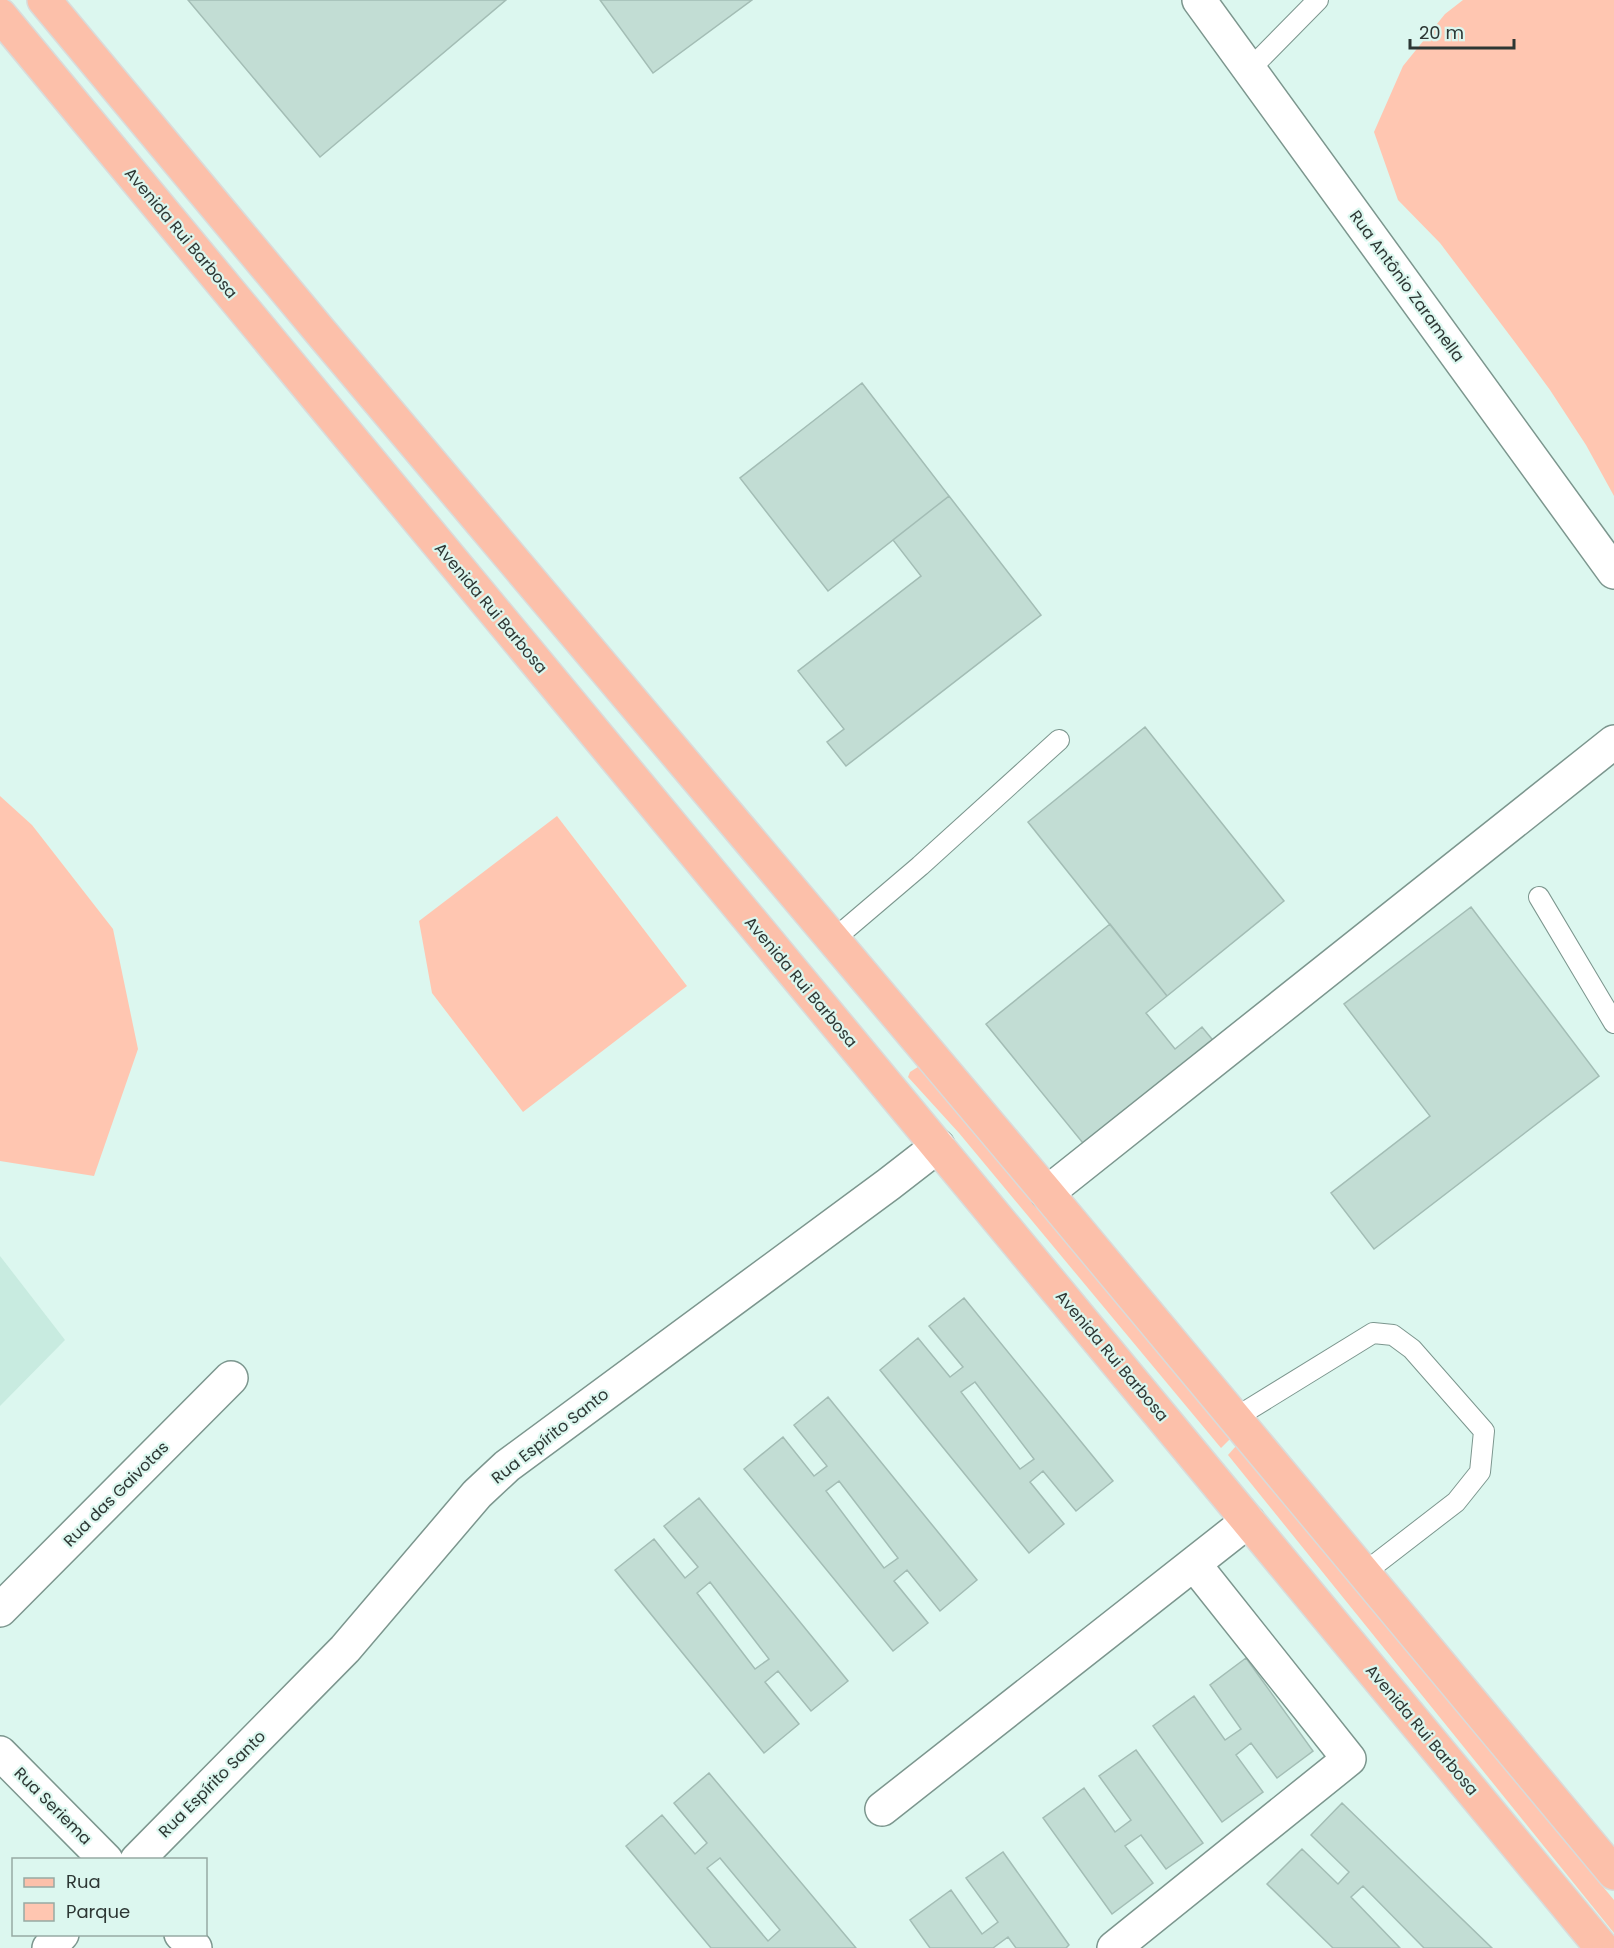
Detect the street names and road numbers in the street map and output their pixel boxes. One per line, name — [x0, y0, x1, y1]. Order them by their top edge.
street label: Avenida Rui Barbosa — [119, 162, 243, 304]
street label: Rua Antônio Zaramella — [1344, 206, 1470, 366]
street label: Avenida Rui Barbosa — [429, 537, 553, 679]
street label: Avenida Rui Barbosa — [739, 911, 863, 1053]
street label: Avenida Rui Barbosa — [1050, 1285, 1174, 1427]
street label: Rua Espírito Santo — [487, 1383, 613, 1489]
street label: Rua das Gaivotas — [58, 1436, 174, 1552]
street label: Avenida Rui Barbosa — [1360, 1659, 1484, 1801]
street label: Rua Espírito Santo — [153, 1725, 271, 1843]
street label: Rua Seriema — [9, 1762, 97, 1850]

